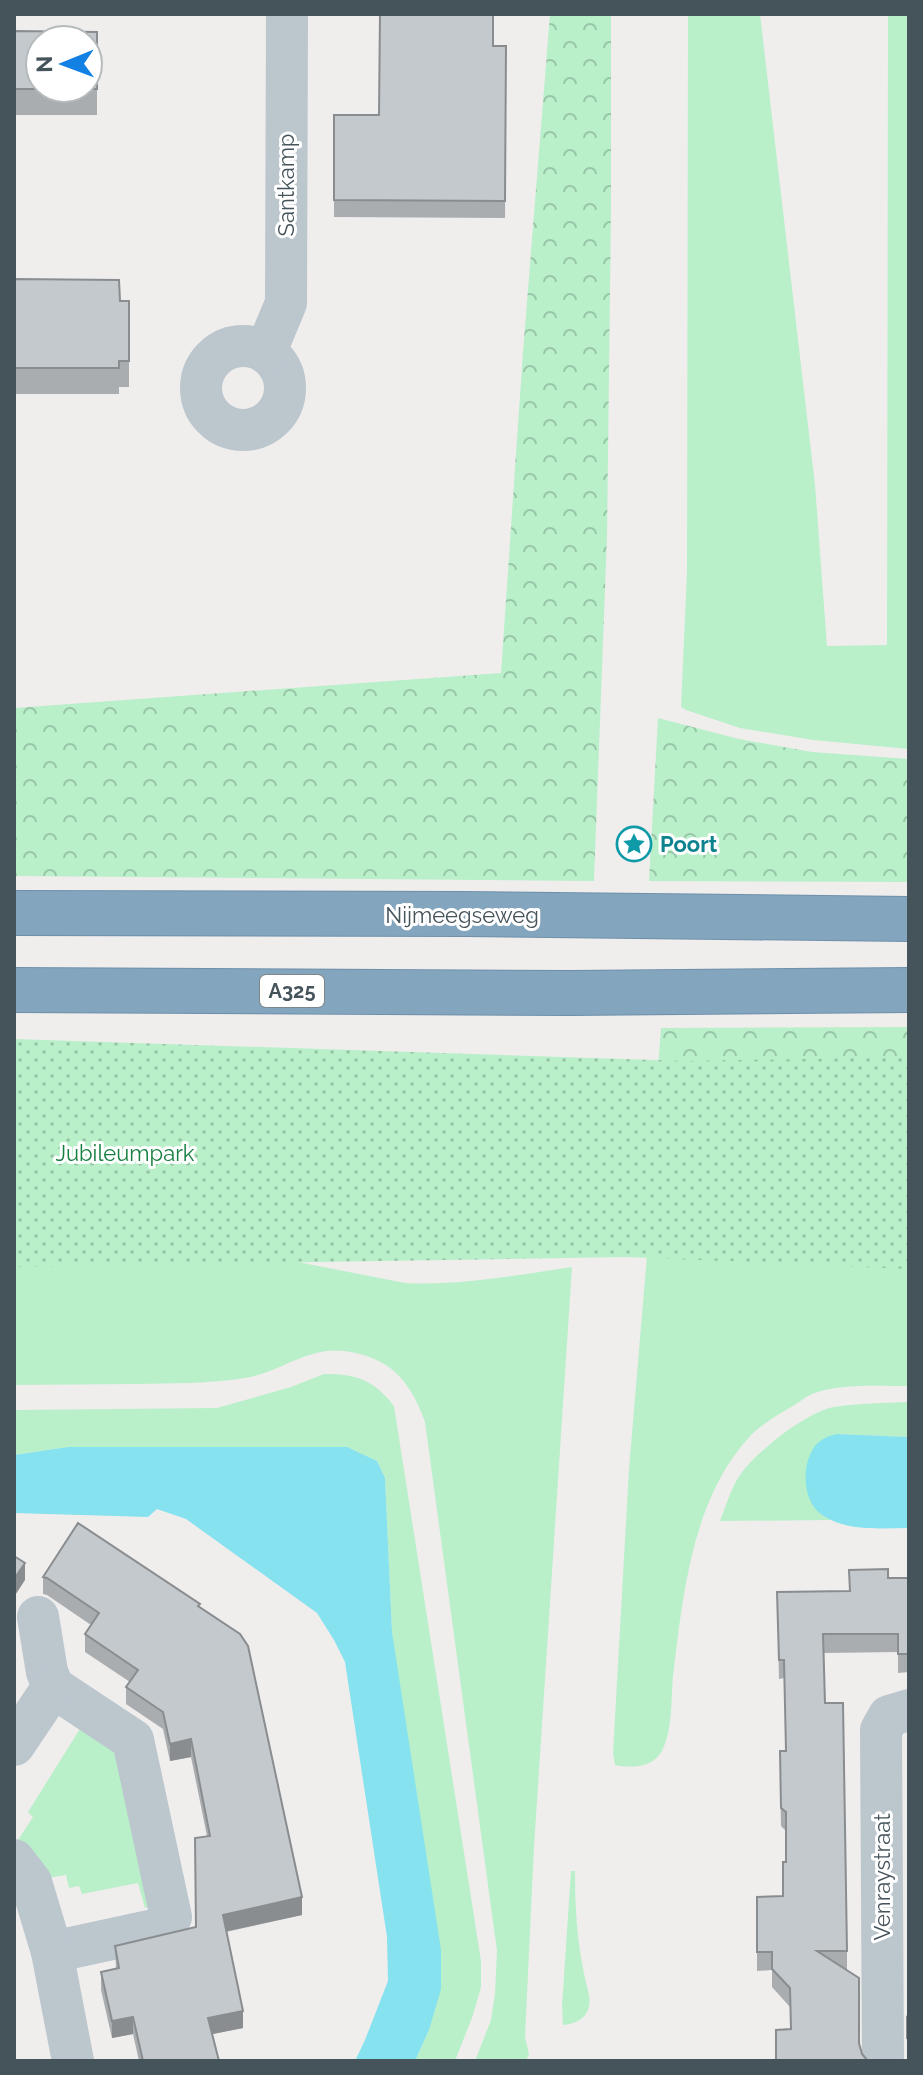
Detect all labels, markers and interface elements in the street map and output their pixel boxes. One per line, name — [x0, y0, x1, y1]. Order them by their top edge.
north arrow — [24, 24, 104, 104]
text: N — [31, 56, 57, 73]
street label: Santkamp — [273, 134, 299, 236]
place icon: Poort — [615, 825, 653, 863]
place label: Poort — [660, 831, 718, 857]
street label: Nijmeegseweg — [385, 902, 539, 928]
road number: A325 — [260, 975, 324, 1007]
park label: Jubileumpark — [55, 1140, 195, 1166]
street label: Venraystraat — [869, 1813, 895, 1941]

